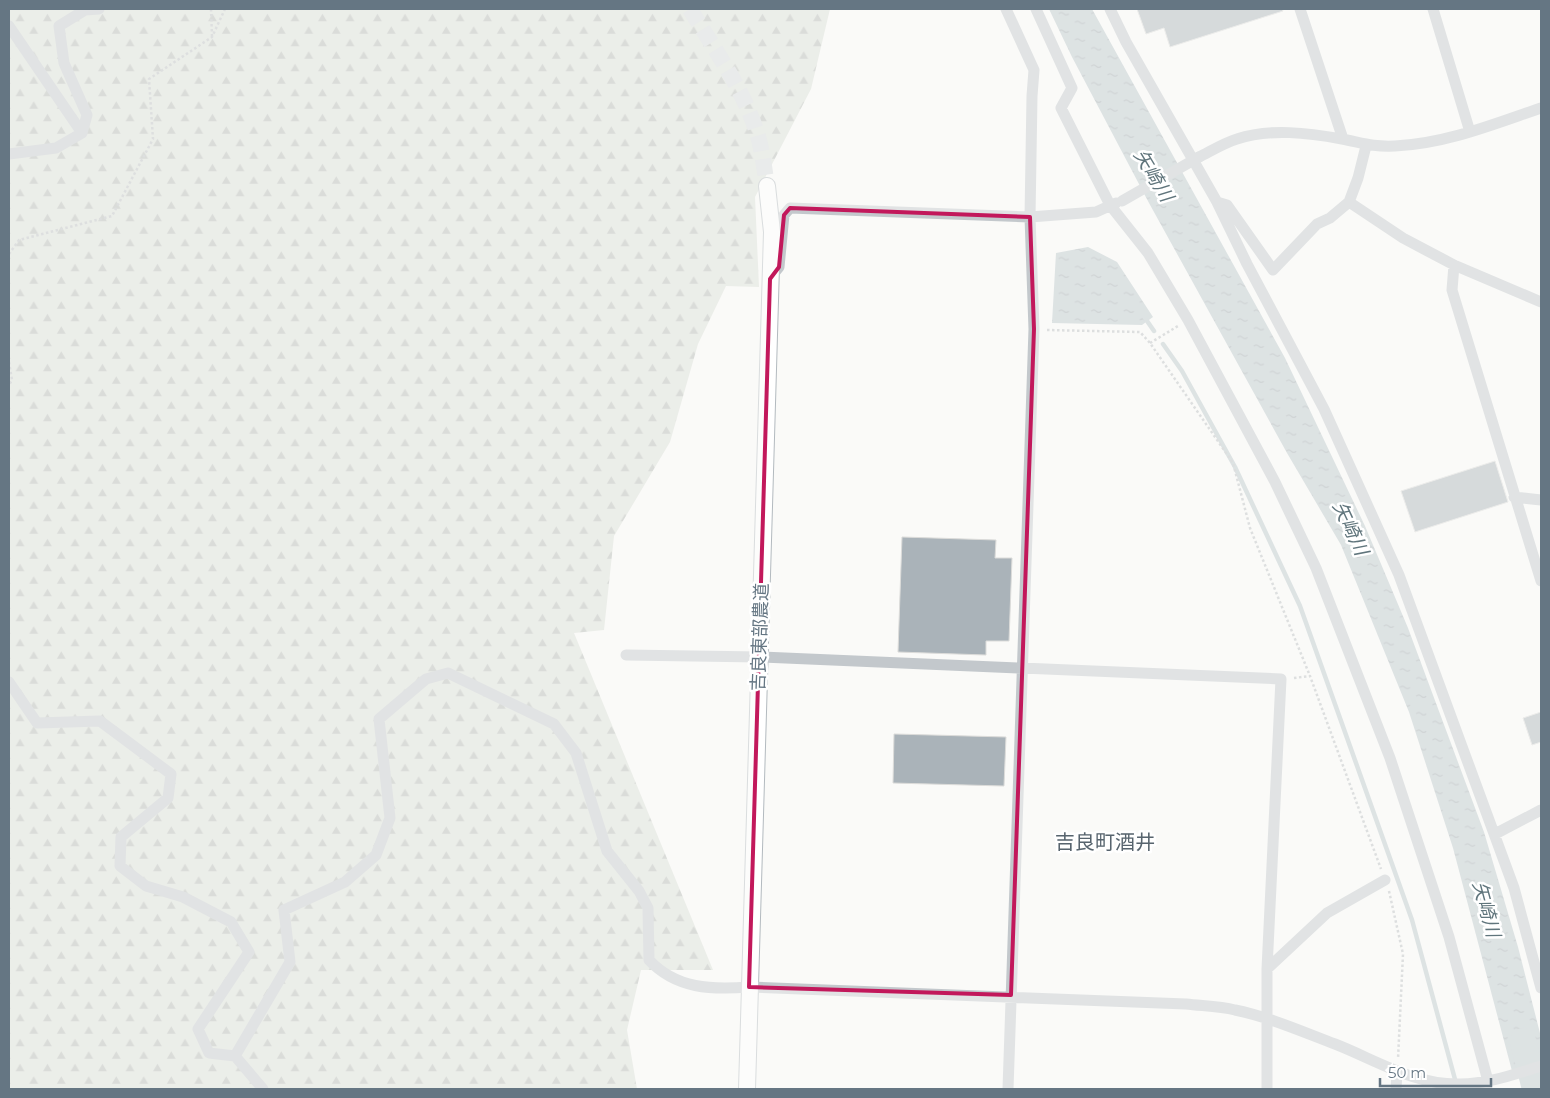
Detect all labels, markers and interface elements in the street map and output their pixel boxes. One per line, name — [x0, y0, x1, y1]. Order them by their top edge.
water label: 矢崎川 — [1129, 145, 1179, 207]
water label: 矢崎川 — [1328, 498, 1374, 561]
street label: 吉良東部農道 — [747, 583, 773, 691]
district label: 吉良町酒井 — [1055, 830, 1155, 854]
water label: 矢崎川 — [1468, 879, 1506, 942]
scale bar — [1380, 1056, 1491, 1088]
text: 50 m — [1388, 1063, 1426, 1082]

